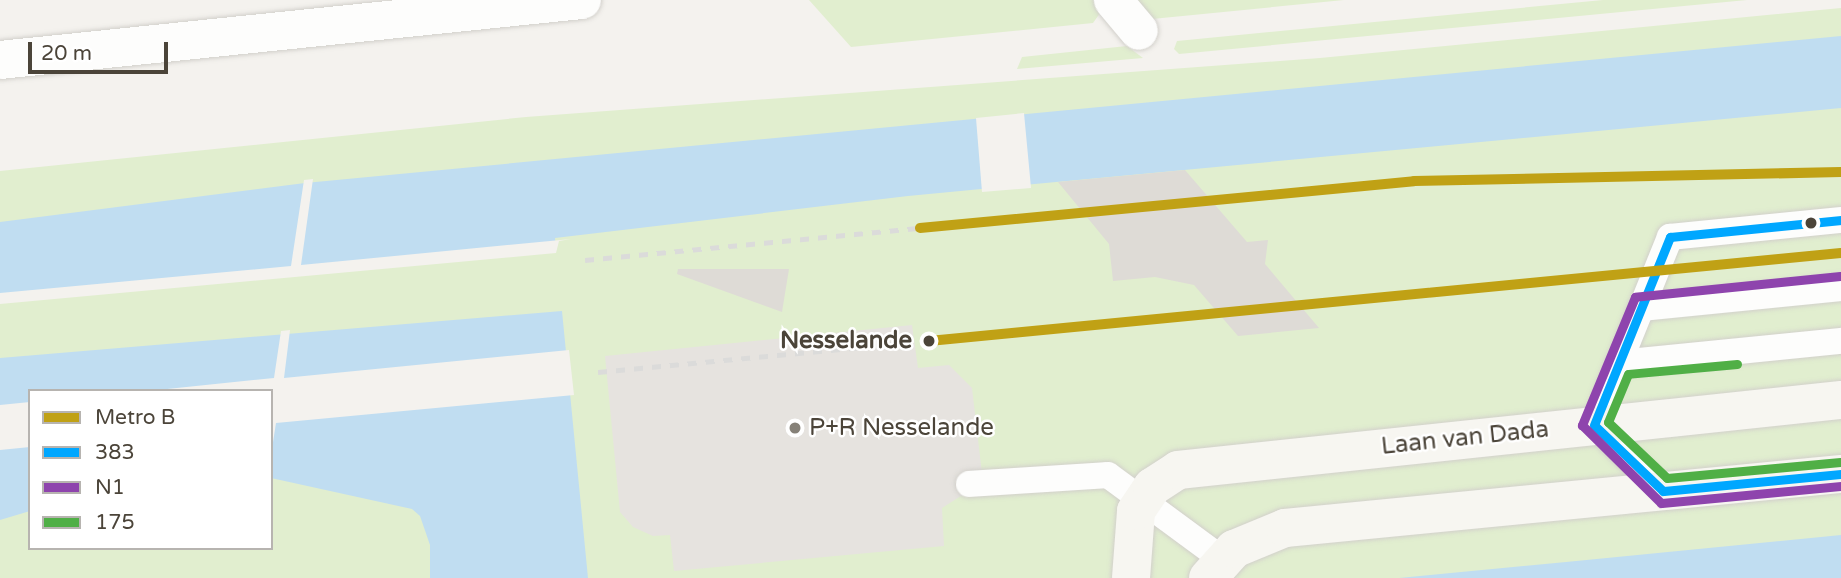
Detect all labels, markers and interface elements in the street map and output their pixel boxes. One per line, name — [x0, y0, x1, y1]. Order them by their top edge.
scale bar — [32, 28, 172, 72]
text: 20 m — [41, 41, 92, 66]
unlabelled marker — [1804, 216, 1818, 230]
place label: Nesselande — [780, 327, 912, 355]
marker: Nesselande — [918, 330, 940, 352]
legend — [28, 389, 273, 550]
text: Metro B — [95, 405, 175, 430]
place label: P+R Nesselande — [809, 414, 994, 442]
street label: Laan van Dada — [1380, 415, 1550, 461]
marker: P+R Nesselande — [787, 420, 803, 436]
text: 383 — [95, 440, 135, 465]
text: N1 — [95, 475, 125, 500]
text: 175 — [95, 510, 135, 535]

